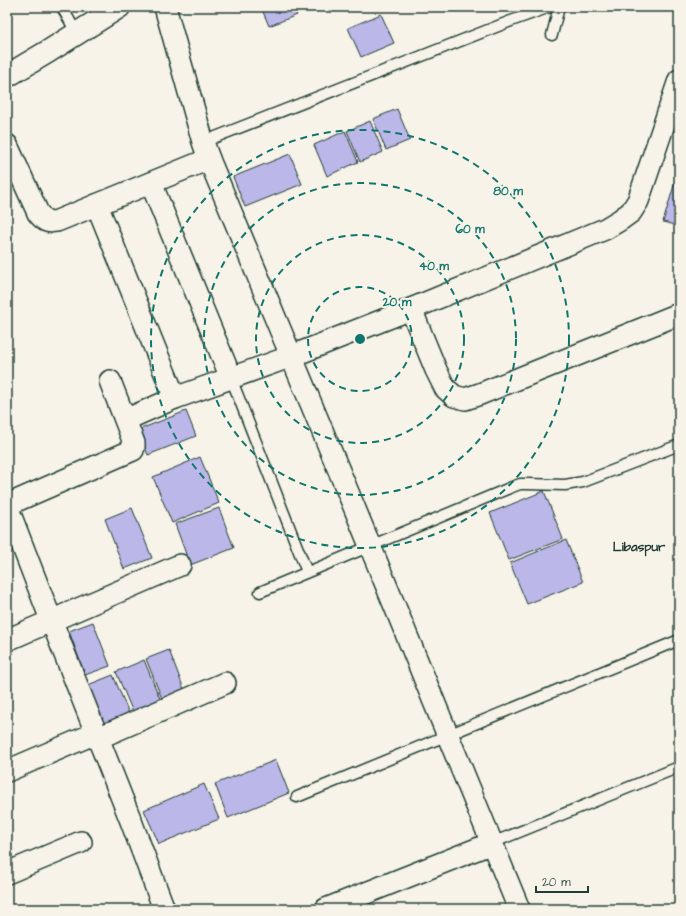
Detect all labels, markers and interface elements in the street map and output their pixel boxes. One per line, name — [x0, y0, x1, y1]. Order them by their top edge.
text: 80 m — [493, 183, 523, 200]
text: 60 m — [455, 221, 485, 238]
text: 40 m — [419, 258, 450, 275]
text: 20 m — [382, 294, 412, 311]
centre of rings — [353, 332, 367, 346]
district label: Libaspur — [613, 538, 666, 557]
scale bar — [536, 868, 588, 894]
text: 20 m — [542, 874, 571, 891]

